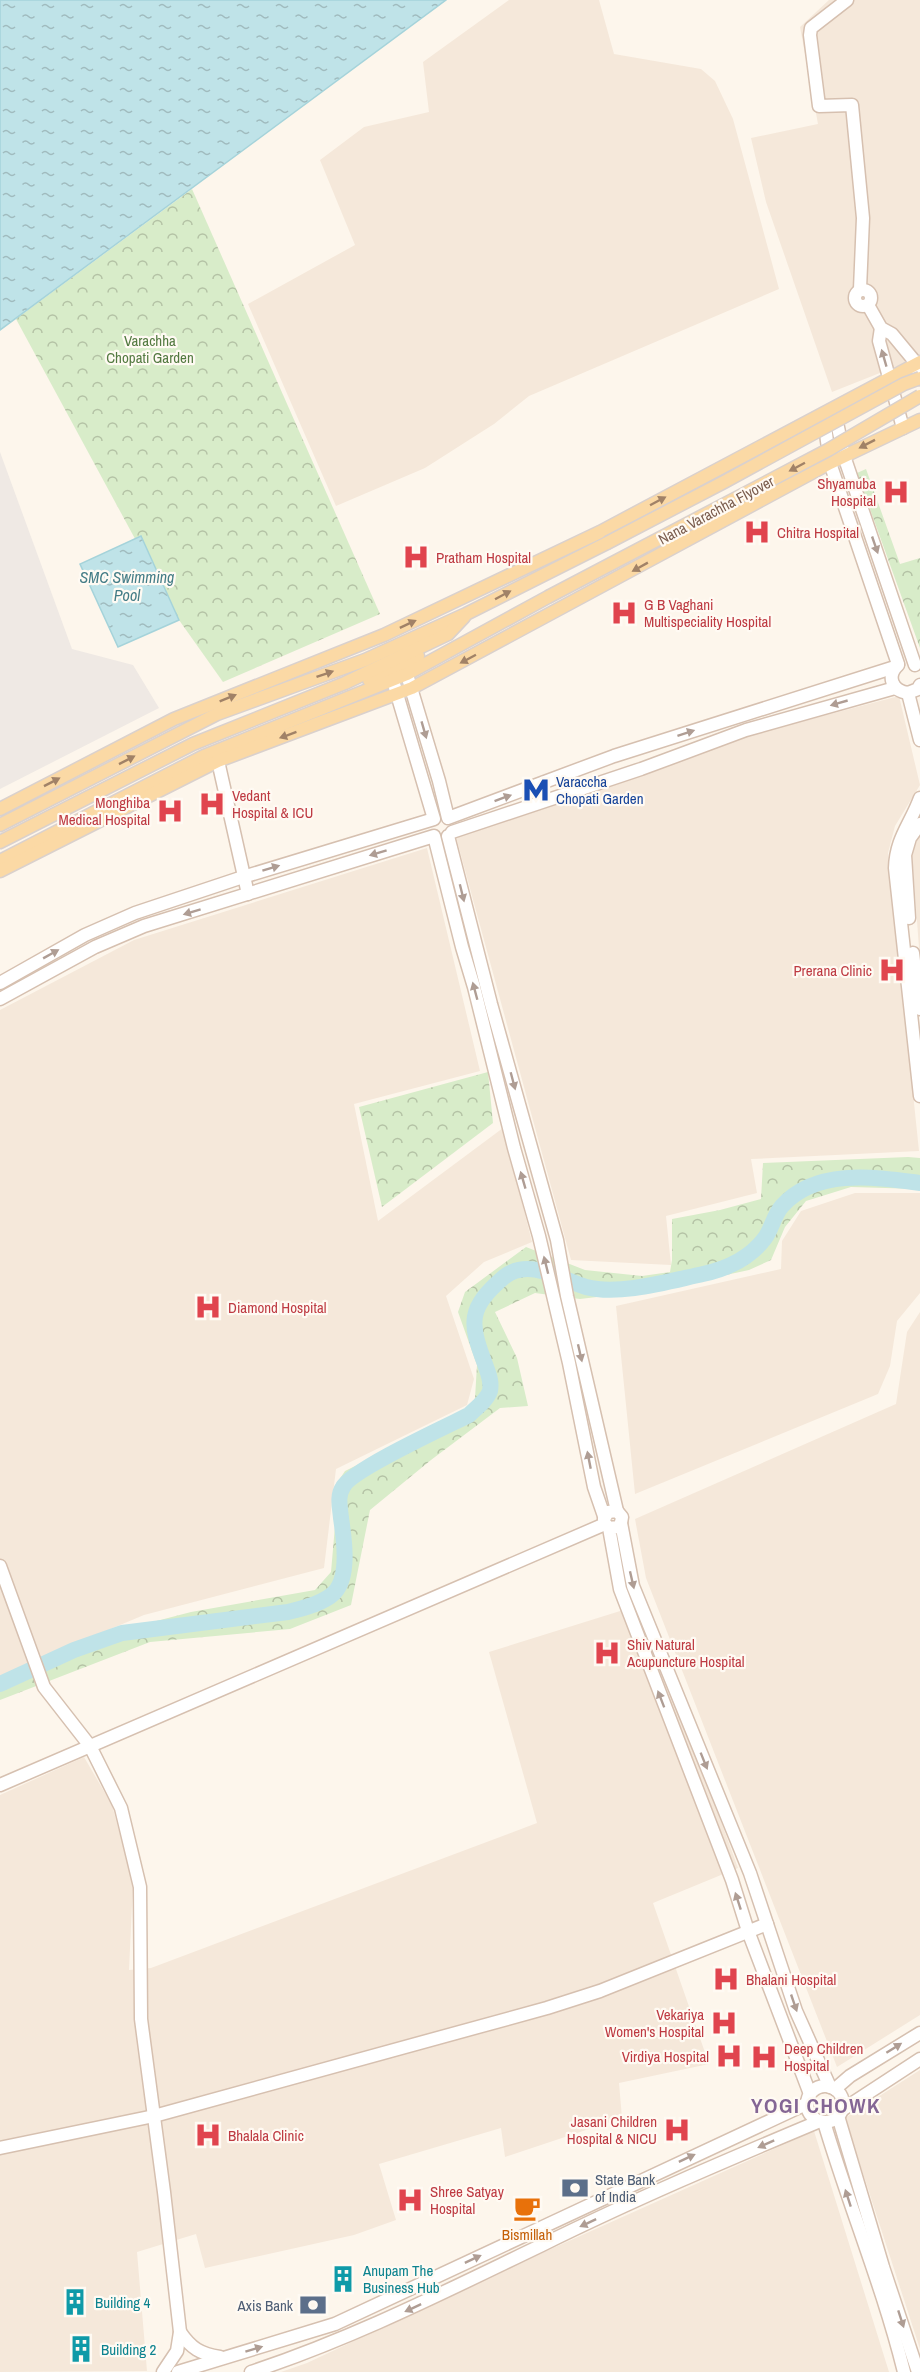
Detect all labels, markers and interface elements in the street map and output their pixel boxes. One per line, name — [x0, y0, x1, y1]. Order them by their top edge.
park label: Varachha Chopati Garden — [106, 330, 194, 368]
one-way arrow — [879, 348, 888, 366]
one-way arrow — [858, 440, 875, 449]
one-way arrow — [788, 462, 805, 472]
street label: Nana Varachha Flyover — [654, 471, 778, 549]
place label: Shyamuba Hospital — [817, 473, 876, 511]
hospital icon: Shyamuba Hospital — [881, 477, 911, 507]
one-way arrow — [650, 496, 667, 506]
hospital icon: Chitra Hospital — [742, 517, 772, 547]
place label: Chitra Hospital — [777, 522, 859, 543]
one-way arrow — [870, 536, 880, 554]
hospital icon: Pratham Hospital — [401, 542, 431, 572]
place label: Pratham Hospital — [436, 547, 531, 568]
one-way arrow — [631, 562, 648, 572]
water label: SMC Swimming Pool — [80, 566, 174, 606]
one-way arrow — [494, 590, 511, 600]
place label: G B Vaghani Multispeciality Hospital — [644, 594, 771, 632]
hospital icon: G B Vaghani Multispeciality Hospital — [609, 598, 639, 628]
one-way arrow — [399, 619, 416, 628]
one-way arrow — [459, 654, 476, 664]
one-way arrow — [316, 669, 334, 679]
one-way arrow — [219, 693, 237, 703]
one-way arrow — [830, 699, 848, 708]
one-way arrow — [420, 721, 429, 739]
one-way arrow — [677, 727, 695, 737]
one-way arrow — [279, 730, 297, 740]
one-way arrow — [118, 755, 135, 765]
place label: Varaccha Chopati Garden — [556, 771, 644, 809]
metro station icon: Varaccha Chopati Garden — [521, 775, 551, 805]
one-way arrow — [44, 777, 61, 787]
place label: Vedant Hospital & ICU — [232, 785, 313, 823]
hospital icon: Vedant Hospital & ICU — [197, 789, 227, 819]
place label: Monghiba Medical Hospital — [58, 792, 150, 830]
one-way arrow — [494, 793, 512, 803]
hospital icon: Monghiba Medical Hospital — [155, 796, 185, 826]
one-way arrow — [369, 849, 387, 858]
one-way arrow — [262, 863, 280, 872]
one-way arrow — [458, 884, 468, 902]
one-way arrow — [183, 908, 201, 917]
one-way arrow — [43, 949, 60, 959]
hospital icon: Prerana Clinic — [877, 955, 907, 985]
place label: Prerana Clinic — [793, 960, 872, 981]
one-way arrow — [470, 982, 479, 1000]
one-way arrow — [509, 1072, 518, 1090]
one-way arrow — [518, 1171, 527, 1189]
one-way arrow — [541, 1256, 551, 1274]
hospital icon: Diamond Hospital — [193, 1292, 223, 1322]
place label: Diamond Hospital — [228, 1297, 326, 1318]
one-way arrow — [576, 1343, 586, 1362]
one-way arrow — [584, 1450, 593, 1469]
one-way arrow — [628, 1571, 637, 1590]
place label: Shiv Natural Acupuncture Hospital — [626, 1634, 745, 1672]
hospital icon: Shiv Natural Acupuncture Hospital — [592, 1638, 622, 1668]
one-way arrow — [656, 1690, 666, 1708]
one-way arrow — [700, 1752, 709, 1770]
one-way arrow — [733, 1892, 743, 1910]
hospital icon: Bhalani Hospital — [711, 1964, 741, 1994]
place label: Bhalani Hospital — [746, 1969, 836, 1990]
one-way arrow — [789, 1994, 799, 2012]
place label: Vekariya Women's Hospital — [605, 2004, 704, 2042]
hospital icon: Vekariya Women's Hospital — [709, 2008, 739, 2038]
place label: Deep Children Hospital — [784, 2038, 863, 2076]
hospital icon: Virdiya Hospital — [714, 2041, 744, 2071]
hospital icon: Deep Children Hospital — [749, 2042, 779, 2072]
one-way arrow — [886, 2043, 902, 2054]
place label: Virdiya Hospital — [622, 2046, 709, 2067]
district label: YOGI CHOWK — [751, 2091, 881, 2120]
place label: Jasani Children Hospital & NICU — [567, 2111, 657, 2149]
hospital icon: Jasani Children Hospital & NICU — [662, 2115, 692, 2145]
hospital icon: Bhalala Clinic — [193, 2120, 223, 2150]
place label: Bhalala Clinic — [228, 2125, 304, 2146]
one-way arrow — [757, 2139, 775, 2149]
one-way arrow — [678, 2153, 696, 2163]
place label: State Bank of India — [595, 2169, 656, 2207]
bank icon: State Bank of India — [560, 2173, 590, 2203]
place label: Shree Satyay Hospital — [430, 2181, 505, 2219]
hospital icon: Shree Satyay Hospital — [395, 2185, 425, 2215]
one-way arrow — [842, 2189, 852, 2207]
cafe icon: Bismillah — [512, 2193, 542, 2223]
one-way arrow — [580, 2219, 597, 2228]
place label: Bismillah — [502, 2224, 552, 2245]
one-way arrow — [464, 2255, 481, 2264]
place label: Anupam The Business Hub — [362, 2260, 440, 2298]
building icon: Anupam The Business Hub — [328, 2264, 358, 2294]
building icon: Building 4 — [60, 2287, 90, 2317]
bank icon: Axis Bank — [298, 2290, 328, 2320]
place label: Building 4 — [95, 2292, 151, 2313]
place label: Axis Bank — [237, 2295, 294, 2316]
one-way arrow — [404, 2304, 421, 2313]
one-way arrow — [896, 2310, 906, 2328]
building icon: Building 2 — [66, 2334, 96, 2364]
place label: Building 2 — [101, 2339, 157, 2360]
one-way arrow — [245, 2344, 263, 2353]

